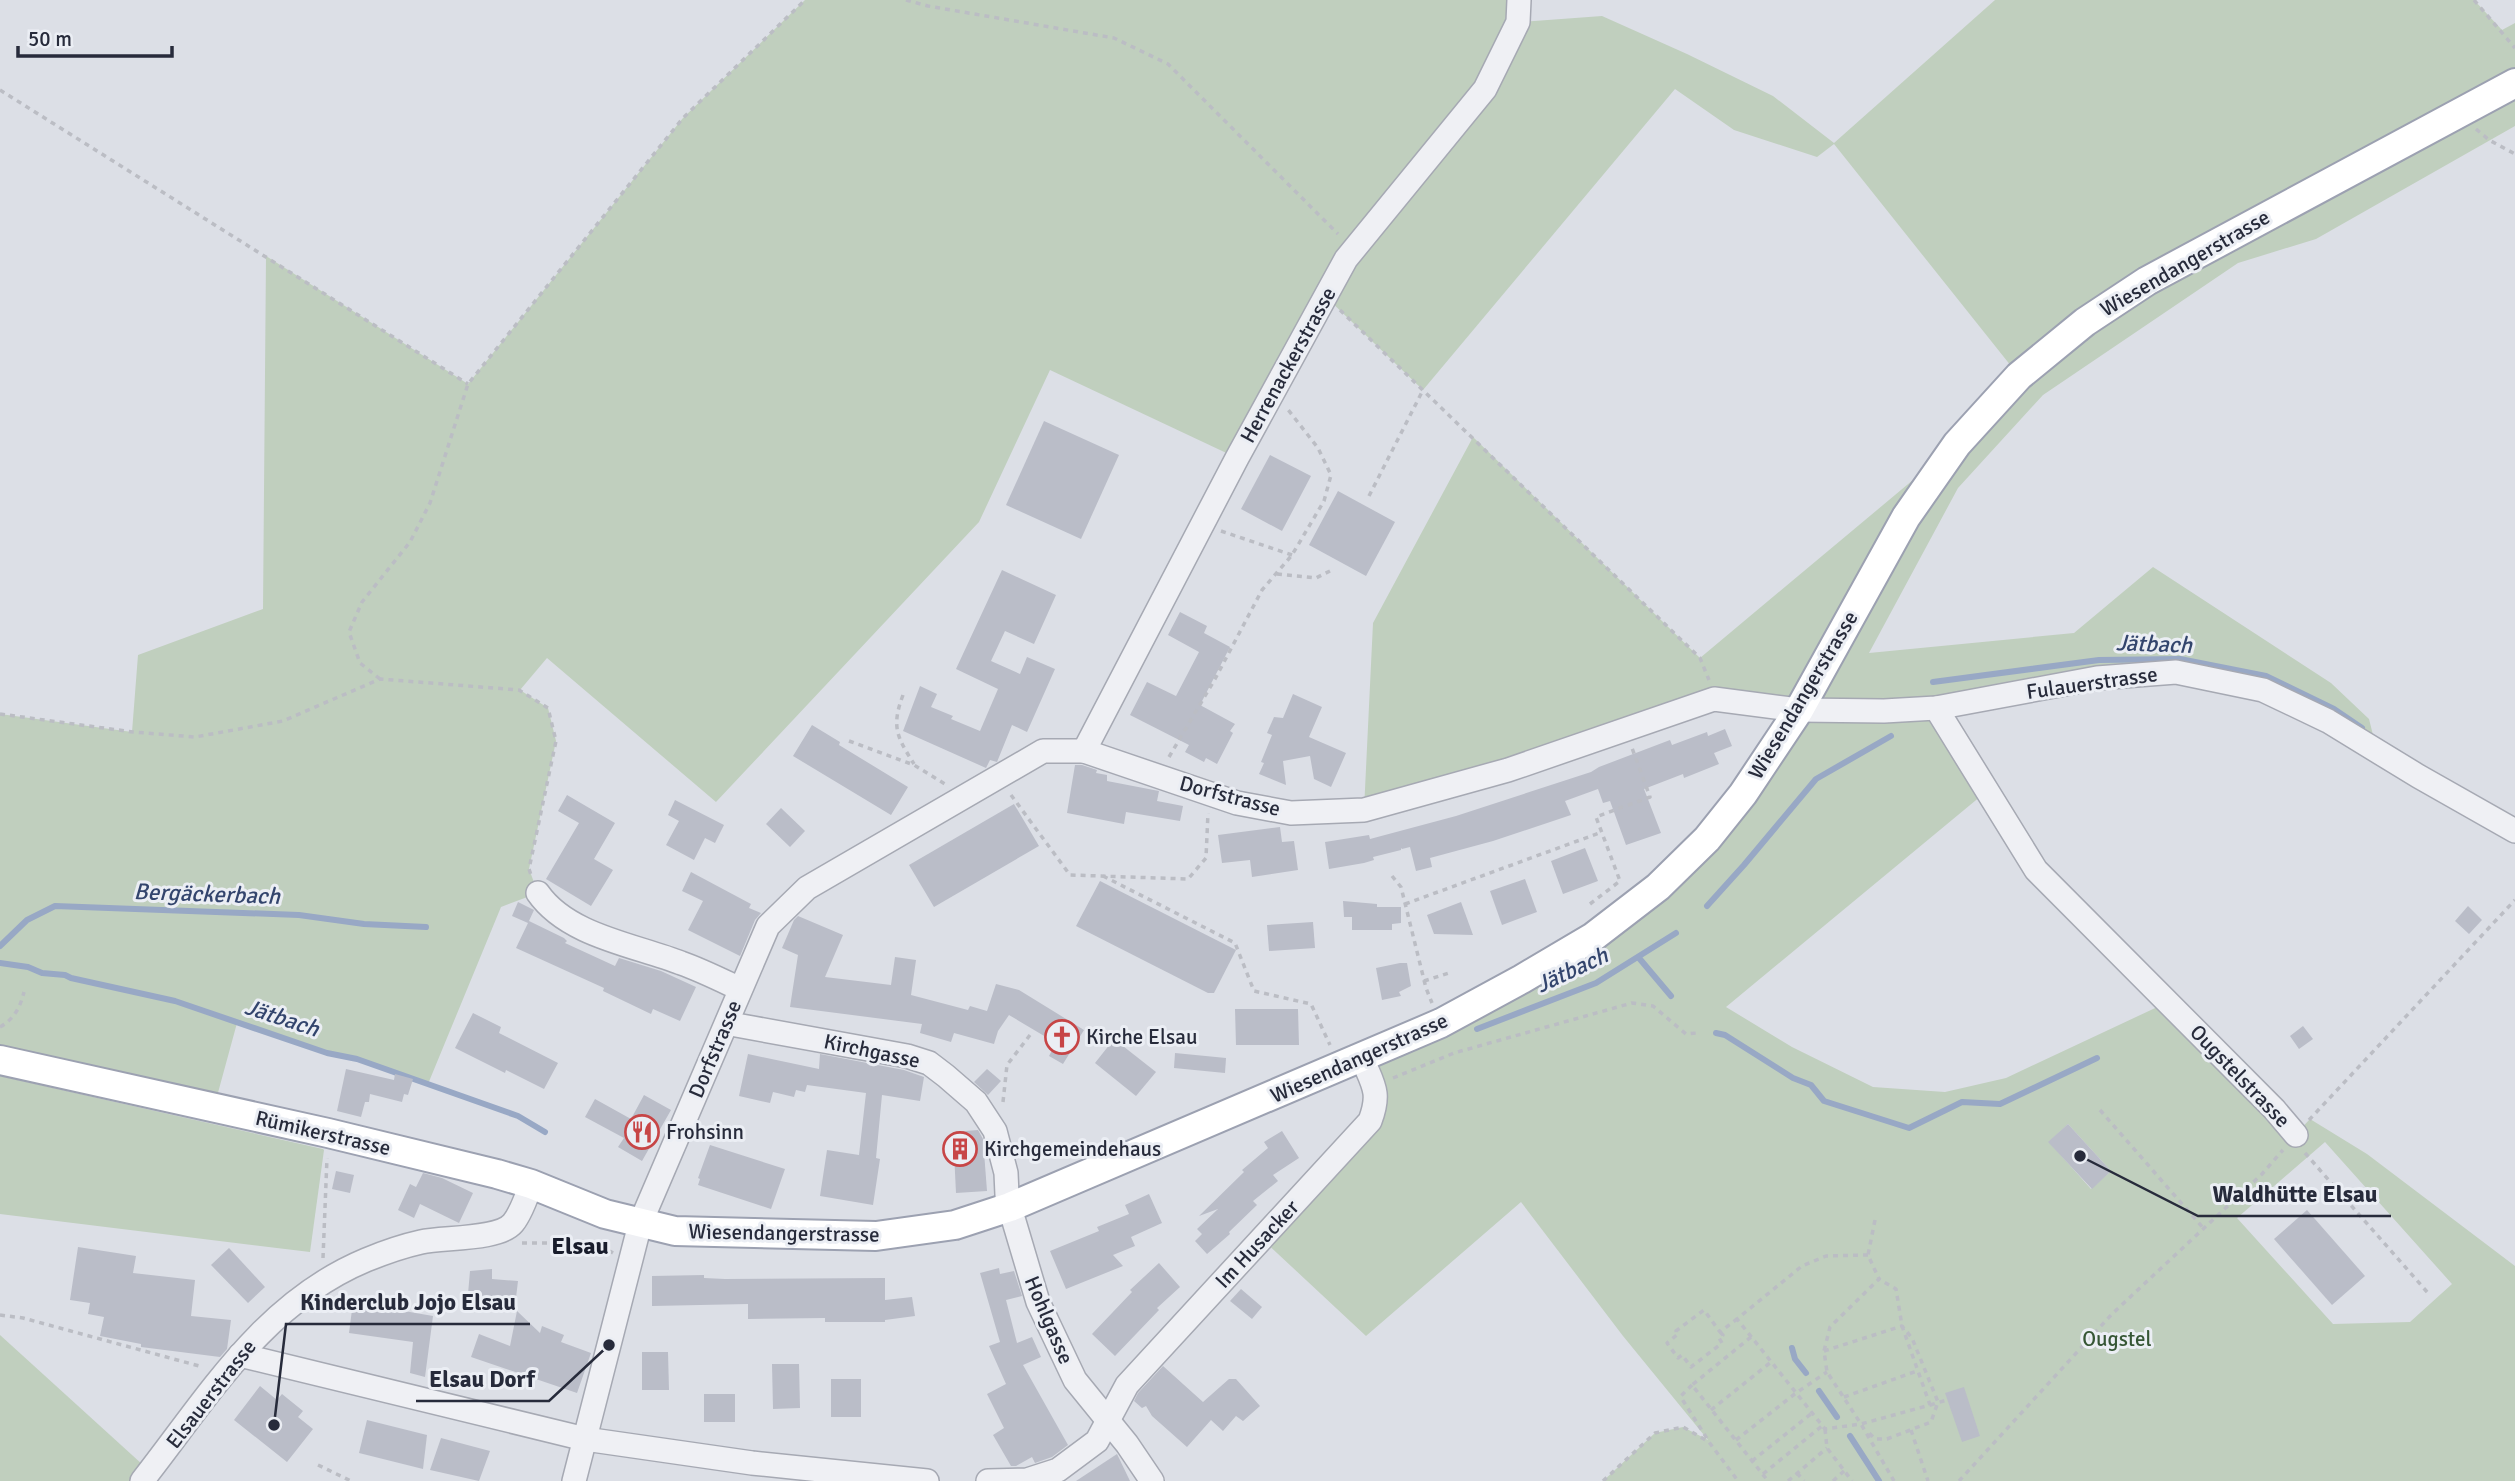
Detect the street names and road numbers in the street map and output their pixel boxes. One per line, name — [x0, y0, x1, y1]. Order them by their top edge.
street label: Wiesendangerstrasse — [2096, 204, 2274, 322]
street label: Herrenackerstrasse — [1234, 283, 1342, 447]
street label: Wiesendangerstrasse — [1743, 606, 1863, 784]
street label: Fulauerstrasse — [2025, 661, 2159, 705]
street label: Dorfstrasse — [1177, 770, 1283, 822]
street label: Dorfstrasse — [683, 996, 747, 1102]
street label: Wiesendangerstrasse — [1266, 1007, 1452, 1109]
street label: Ougstelstrasse — [2184, 1019, 2296, 1133]
street label: Kirchgasse — [822, 1028, 922, 1074]
street label: Rümikerstrasse — [253, 1105, 393, 1161]
street label: Im Husacker — [1210, 1194, 1305, 1294]
street label: Wiesendangerstrasse — [688, 1218, 880, 1248]
street label: Hohlgasse — [1019, 1272, 1079, 1368]
street label: Elsauerstrasse — [160, 1334, 262, 1454]

